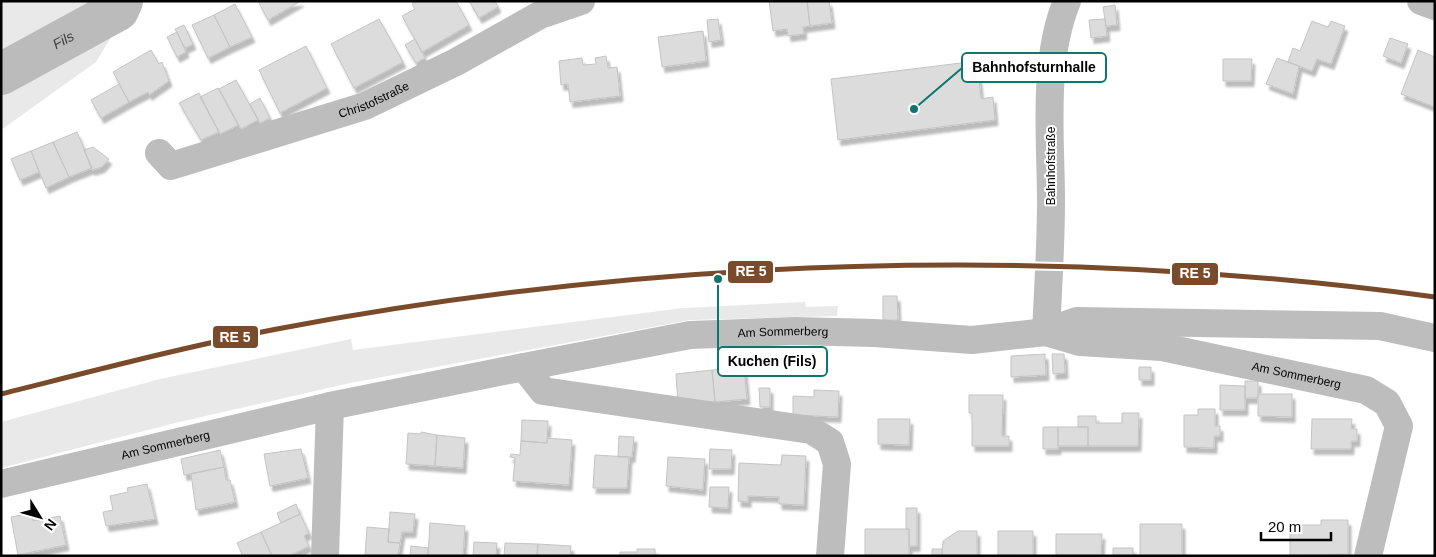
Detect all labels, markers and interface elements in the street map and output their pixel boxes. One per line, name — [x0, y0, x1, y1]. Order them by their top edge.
water label: Fils — [50, 28, 77, 52]
callout: Bahnhofsturnhalle — [962, 53, 1106, 82]
text: Bahnhofsturnhalle — [972, 59, 1096, 75]
street label: Christofstraße — [337, 79, 412, 121]
street label: Bahnhofstraße — [1044, 126, 1058, 205]
line badge: RE 5 — [727, 260, 774, 284]
line badge: RE 5 — [1171, 262, 1219, 286]
text: RE 5 — [735, 263, 767, 279]
text: RE 5 — [1179, 265, 1211, 281]
street label: Am Sommerberg — [737, 324, 828, 340]
line badge: RE 5 — [212, 325, 259, 349]
text: RE 5 — [219, 329, 251, 345]
callout: Kuchen (Fils) — [718, 347, 827, 376]
text: Kuchen (Fils) — [728, 353, 816, 369]
street label: Am Sommerberg — [1251, 359, 1342, 392]
street label: Am Sommerberg — [120, 428, 211, 462]
north arrow — [15, 492, 65, 542]
scale bar — [1261, 510, 1331, 542]
text: N — [41, 516, 60, 534]
text: 20 m — [1268, 518, 1301, 535]

